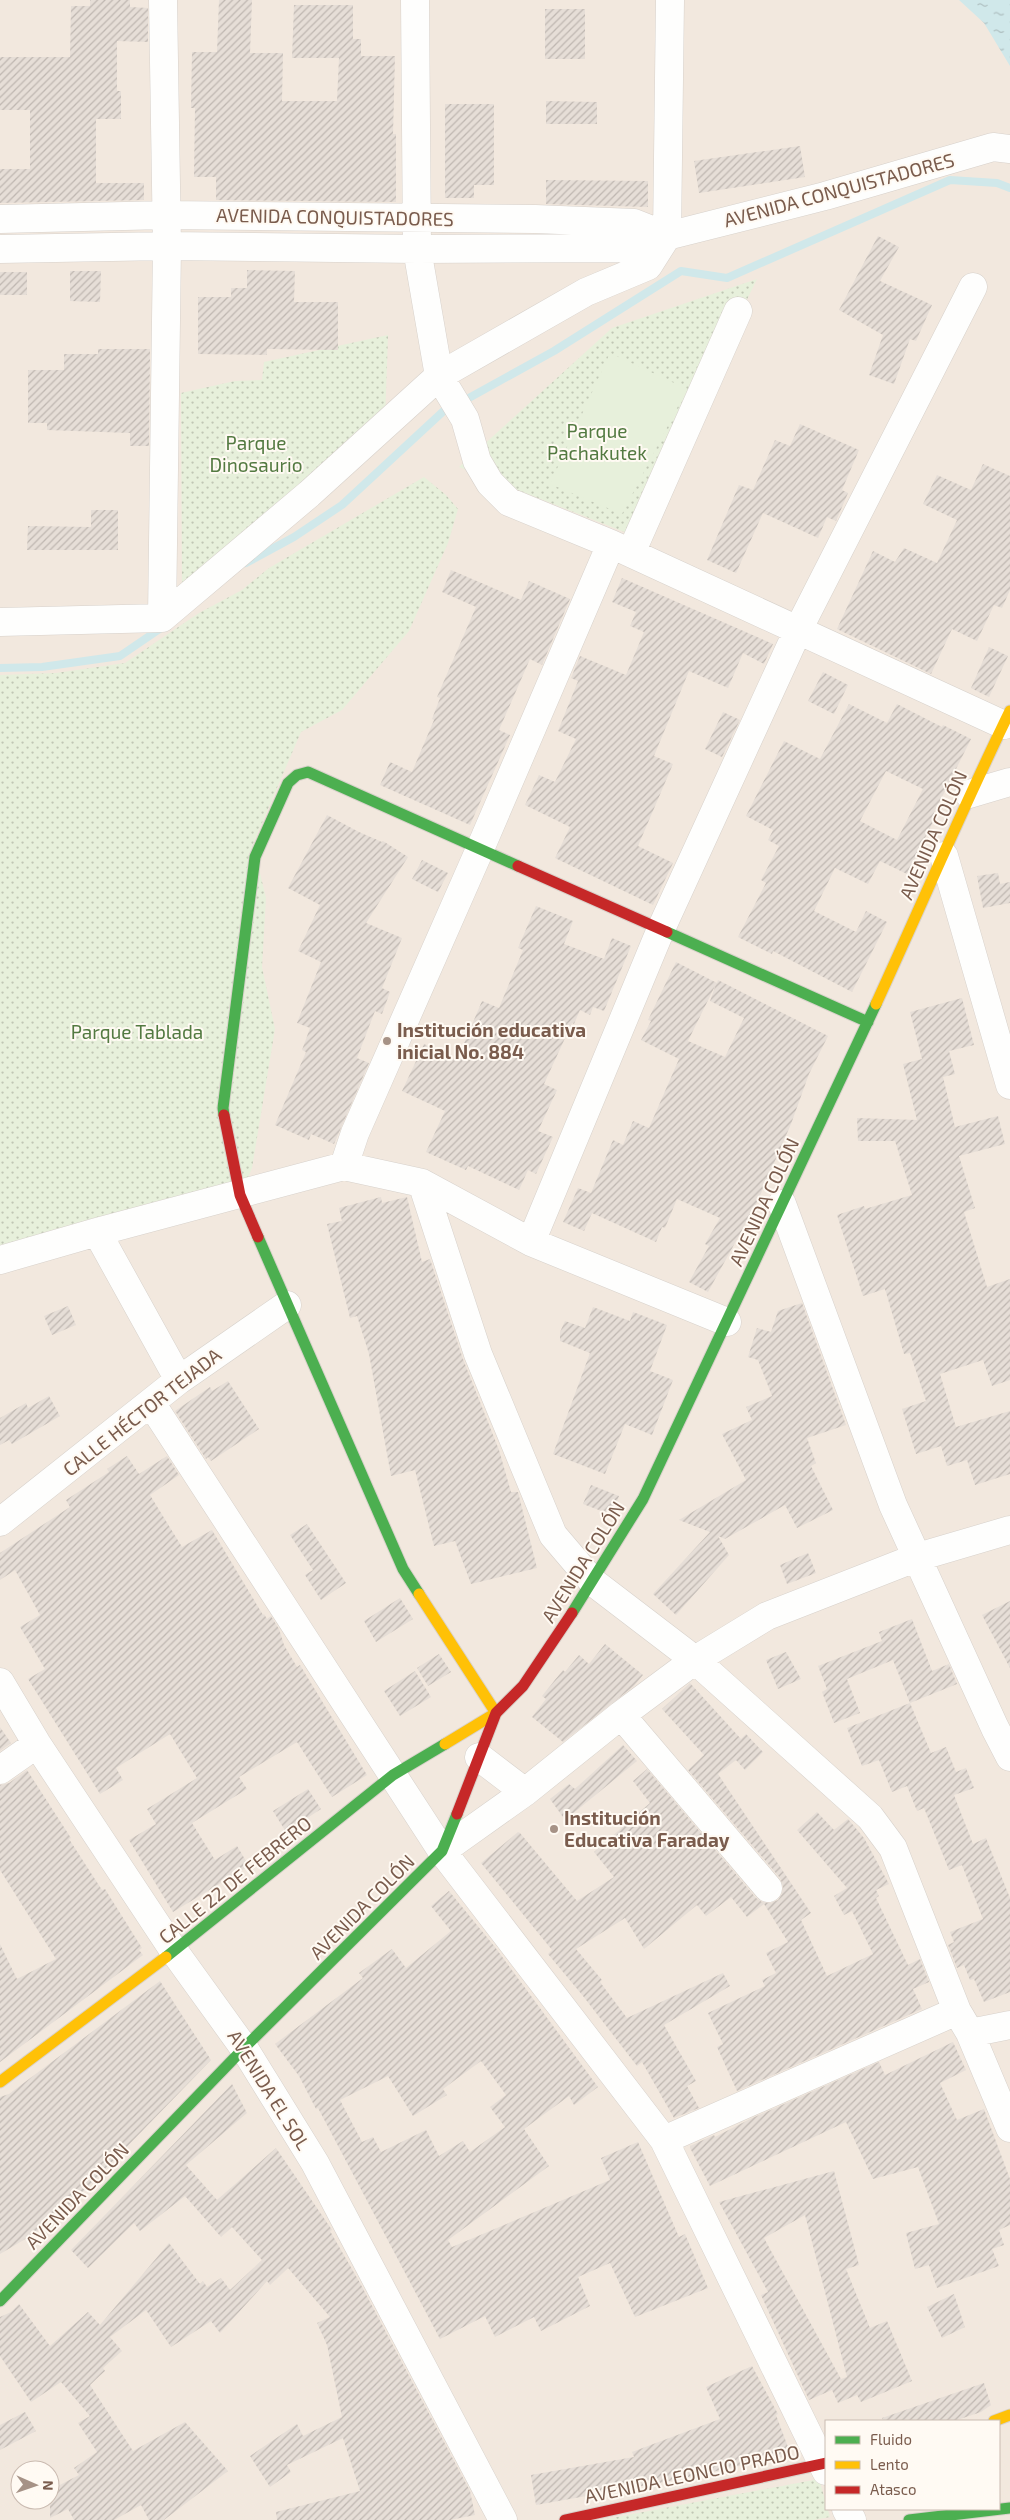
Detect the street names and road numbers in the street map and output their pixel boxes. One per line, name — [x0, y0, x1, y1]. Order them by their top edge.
street label: AVENIDA CONQUISTADORES — [721, 148, 957, 231]
street label: AVENIDA CONQUISTADORES — [216, 203, 454, 230]
street label: AVENIDA COLÓN — [894, 767, 971, 903]
street label: AVENIDA COLÓN — [724, 1134, 803, 1270]
street label: CALLE HÉCTOR TEJADA — [58, 1343, 226, 1481]
street label: AVENIDA COLÓN — [536, 1497, 629, 1627]
street label: CALLE 22 DE FEBRERO — [154, 1811, 316, 1948]
street label: AVENIDA COLÓN — [304, 1849, 419, 1964]
street label: AVENIDA EL SOL — [223, 2025, 316, 2154]
street label: AVENIDA COLÓN — [20, 2138, 133, 2254]
street label: AVENIDA LEONCIO PRADO — [582, 2439, 801, 2508]

